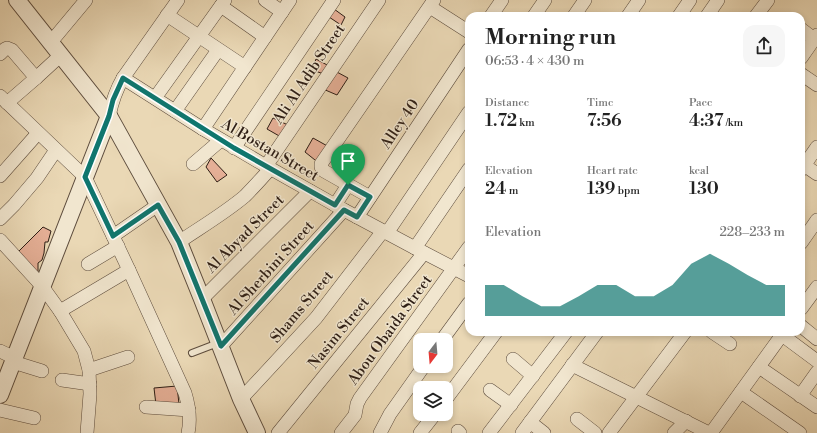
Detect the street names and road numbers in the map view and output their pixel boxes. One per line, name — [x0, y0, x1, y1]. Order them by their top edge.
street label: Ali Al Adib Street — [268, 20, 350, 128]
street label: Alley 40 — [376, 95, 424, 153]
street label: Al Bostan Street — [217, 114, 323, 186]
street label: Al Abyad Street — [201, 190, 289, 278]
street label: Al Sherbini Street — [223, 216, 319, 320]
street label: Shams Street — [266, 266, 338, 347]
street label: Abou Obaida Street — [343, 271, 437, 390]
street label: Nasim Street — [304, 293, 374, 373]

